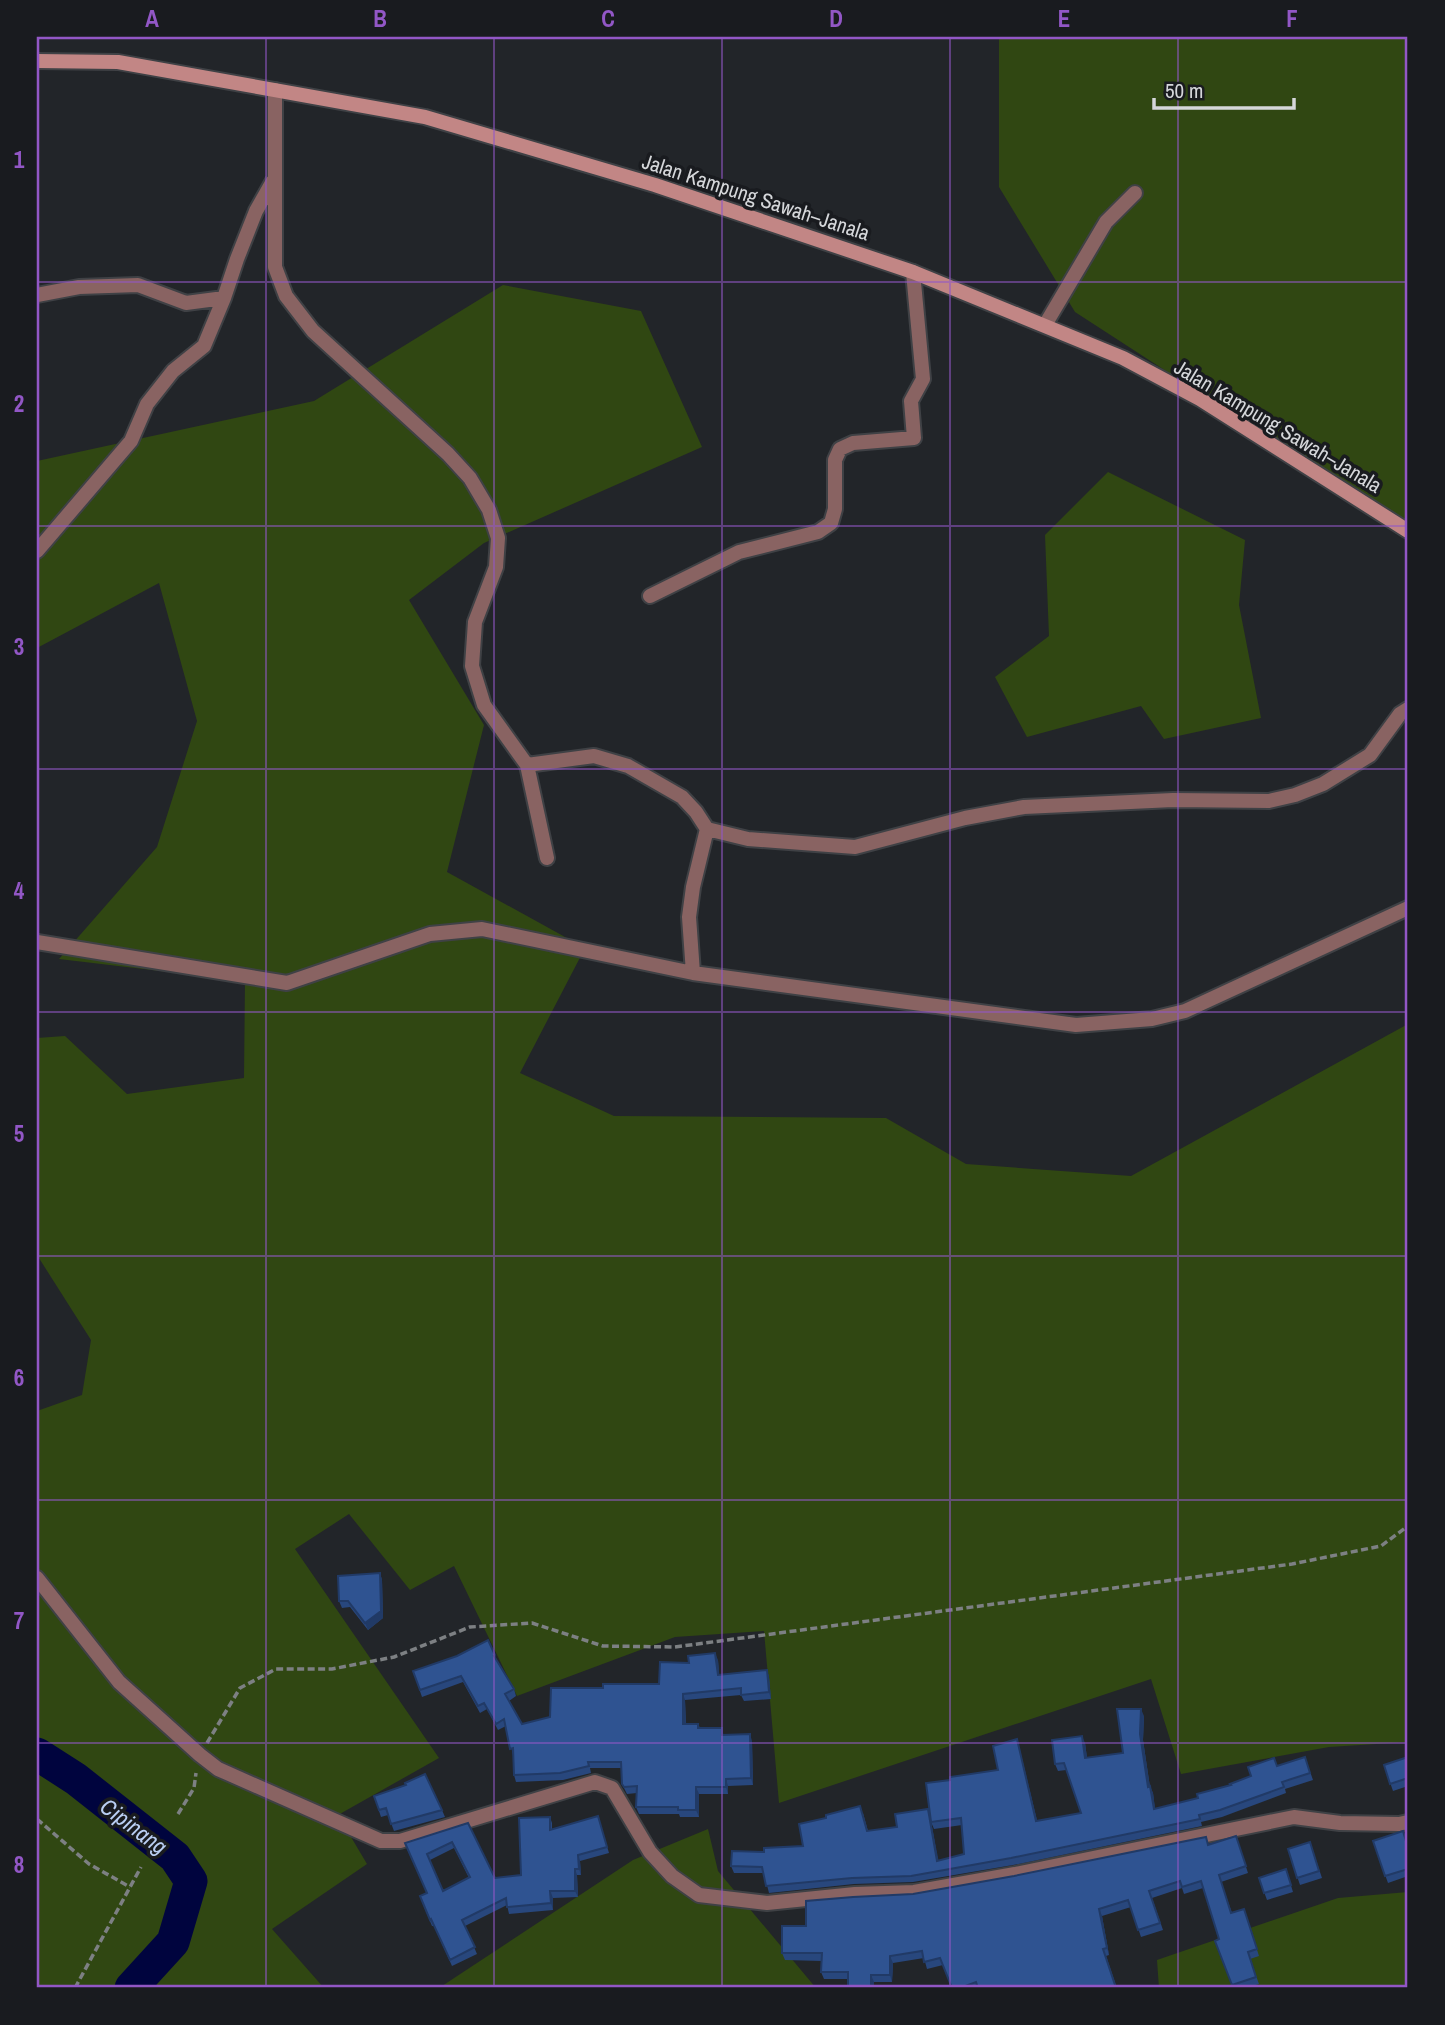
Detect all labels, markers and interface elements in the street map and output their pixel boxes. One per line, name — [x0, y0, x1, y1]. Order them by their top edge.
text: A — [145, 3, 159, 34]
text: B — [373, 3, 387, 34]
text: C — [601, 3, 615, 34]
text: D — [829, 3, 843, 34]
text: E — [1058, 3, 1070, 34]
text: F — [1286, 3, 1298, 34]
scale bar — [1154, 66, 1294, 110]
text: 50 m — [1165, 76, 1203, 105]
text: 1 — [14, 144, 25, 175]
street label: Jalan Kampung Sawah–Janala — [639, 147, 874, 248]
street label: Jalan Kampung Sawah–Janala — [1169, 352, 1388, 500]
text: 2 — [14, 388, 24, 419]
text: 3 — [14, 631, 24, 662]
text: 4 — [14, 875, 25, 906]
text: 5 — [14, 1118, 24, 1149]
text: 6 — [14, 1362, 24, 1393]
text: 7 — [14, 1605, 24, 1636]
water label: Cipinang — [94, 1791, 174, 1861]
text: 8 — [14, 1849, 24, 1880]

